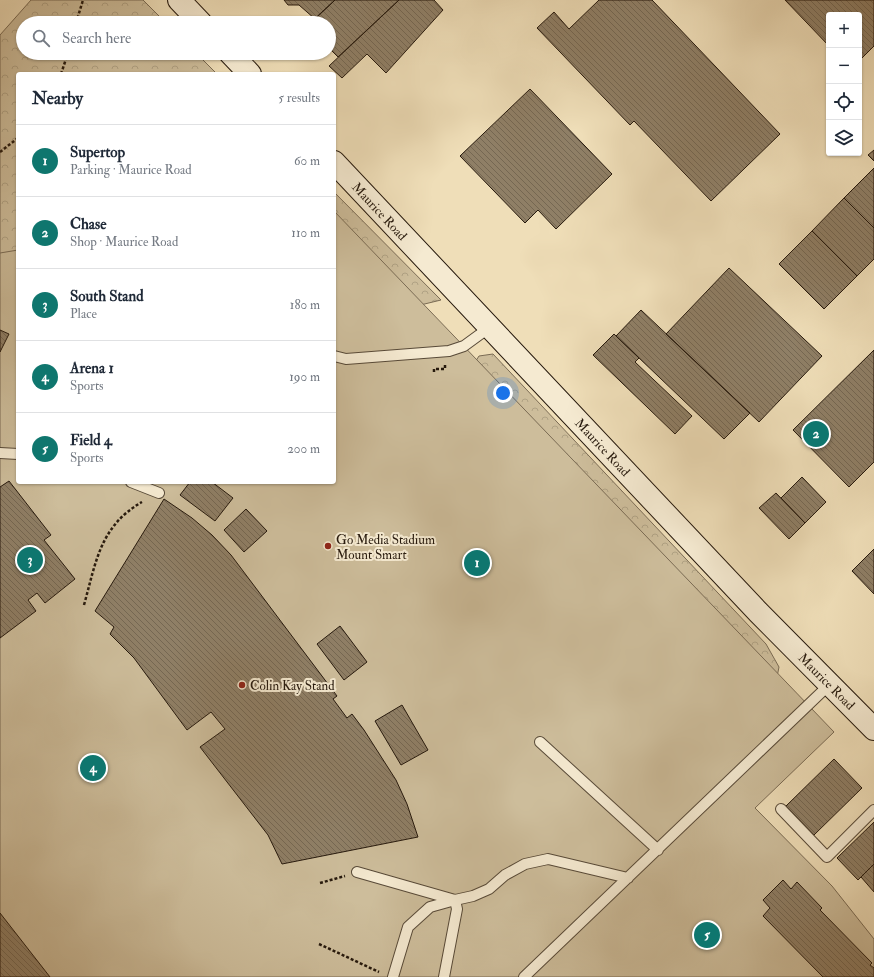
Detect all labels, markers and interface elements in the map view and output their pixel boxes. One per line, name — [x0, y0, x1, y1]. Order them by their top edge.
map controls — [826, 12, 862, 156]
button: + — [826, 12, 862, 48]
search box — [16, 16, 336, 60]
icon: search — [30, 27, 52, 49]
text: Search here — [62, 29, 131, 48]
button: − — [826, 48, 862, 84]
button: locate — [826, 84, 862, 120]
text: Nearby — [32, 88, 83, 109]
text: 5 results — [278, 90, 320, 106]
button: layers — [826, 120, 862, 156]
text: Supertop — [70, 143, 125, 162]
text: 1 — [43, 153, 47, 169]
text: 60 m — [294, 153, 320, 169]
text: Parking · Maurice Road — [70, 162, 192, 178]
street label: Maurice Road — [348, 179, 411, 244]
text: Chase — [70, 215, 106, 234]
text: 2 — [42, 225, 48, 241]
text: 110 m — [291, 225, 320, 241]
text: Shop · Maurice Road — [70, 234, 178, 250]
text: South Stand — [70, 287, 144, 306]
text: 3 — [43, 297, 48, 313]
text: 180 m — [290, 297, 320, 313]
text: Place — [70, 306, 97, 322]
text: Arena 1 — [70, 359, 114, 378]
text: 4 — [41, 369, 49, 385]
text: 190 m — [289, 369, 320, 385]
text: Sports — [70, 378, 104, 394]
your location — [493, 383, 513, 403]
street label: Maurice Road — [571, 415, 634, 480]
pin: 2 — [803, 419, 829, 449]
text: Field 4 — [70, 431, 112, 450]
text: 5 — [42, 441, 48, 457]
text: 200 m — [287, 441, 320, 457]
text: Sports — [70, 450, 104, 466]
place label: Go Media Stadium Mount Smart — [336, 532, 435, 563]
marker: Go Media Stadium Mount Smart — [323, 541, 333, 551]
pin: 3 — [17, 545, 43, 575]
pin: 1 — [464, 548, 490, 578]
street label: Maurice Road — [795, 650, 858, 714]
place label: Colin Kay Stand — [250, 678, 335, 695]
marker: Colin Kay Stand — [237, 680, 247, 690]
pin: 4 — [80, 753, 106, 783]
pin: 5 — [694, 920, 720, 950]

